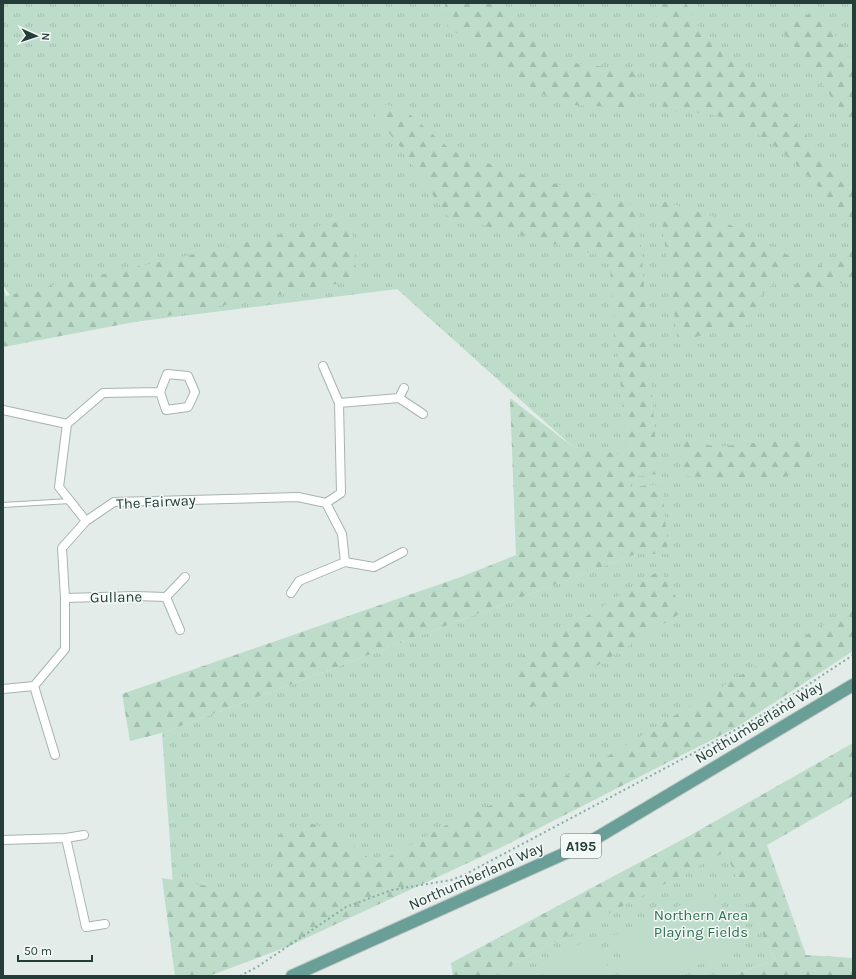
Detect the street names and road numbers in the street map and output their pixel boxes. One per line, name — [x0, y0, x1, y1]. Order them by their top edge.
street label: The Fairway — [116, 491, 196, 513]
street label: Gullane — [90, 588, 142, 606]
street label: Northumberland Way — [692, 677, 826, 767]
road number: A195 — [561, 834, 601, 858]
street label: Northumberland Way — [406, 838, 546, 914]

